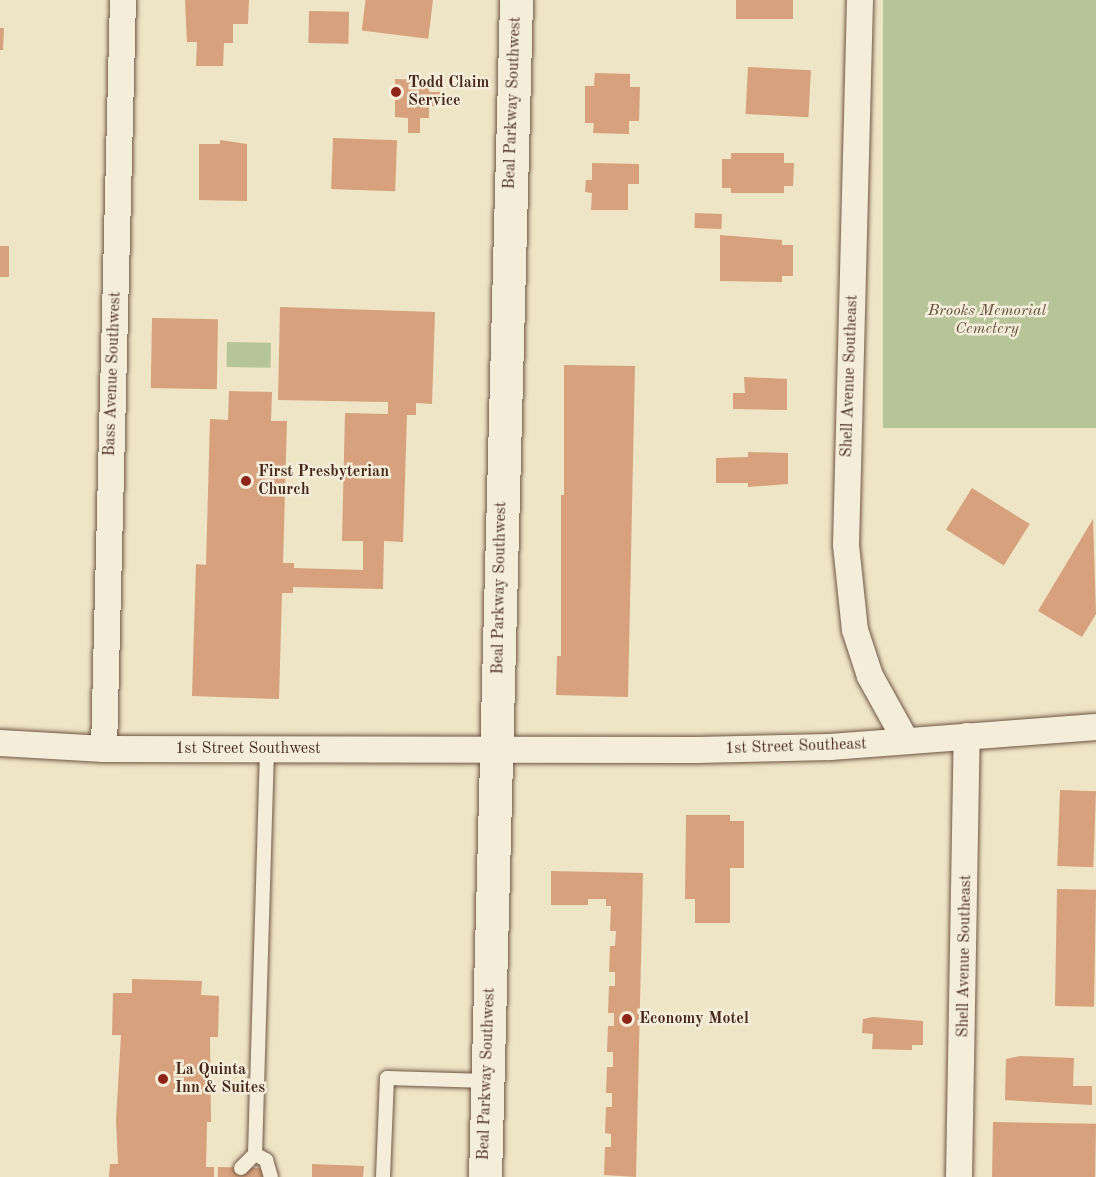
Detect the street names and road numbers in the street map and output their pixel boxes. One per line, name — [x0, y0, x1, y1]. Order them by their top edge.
street label: Beal Parkway Southwest — [500, 16, 526, 190]
street label: Bass Avenue Southwest — [101, 291, 125, 457]
street label: Shell Avenue Southeast — [838, 294, 862, 458]
street label: Beal Parkway Southwest — [489, 501, 511, 675]
street label: 1st Street Southeast — [725, 735, 867, 759]
street label: 1st Street Southwest — [175, 739, 321, 759]
street label: Shell Avenue Southeast — [954, 874, 976, 1038]
street label: Beal Parkway Southwest — [474, 987, 500, 1161]

